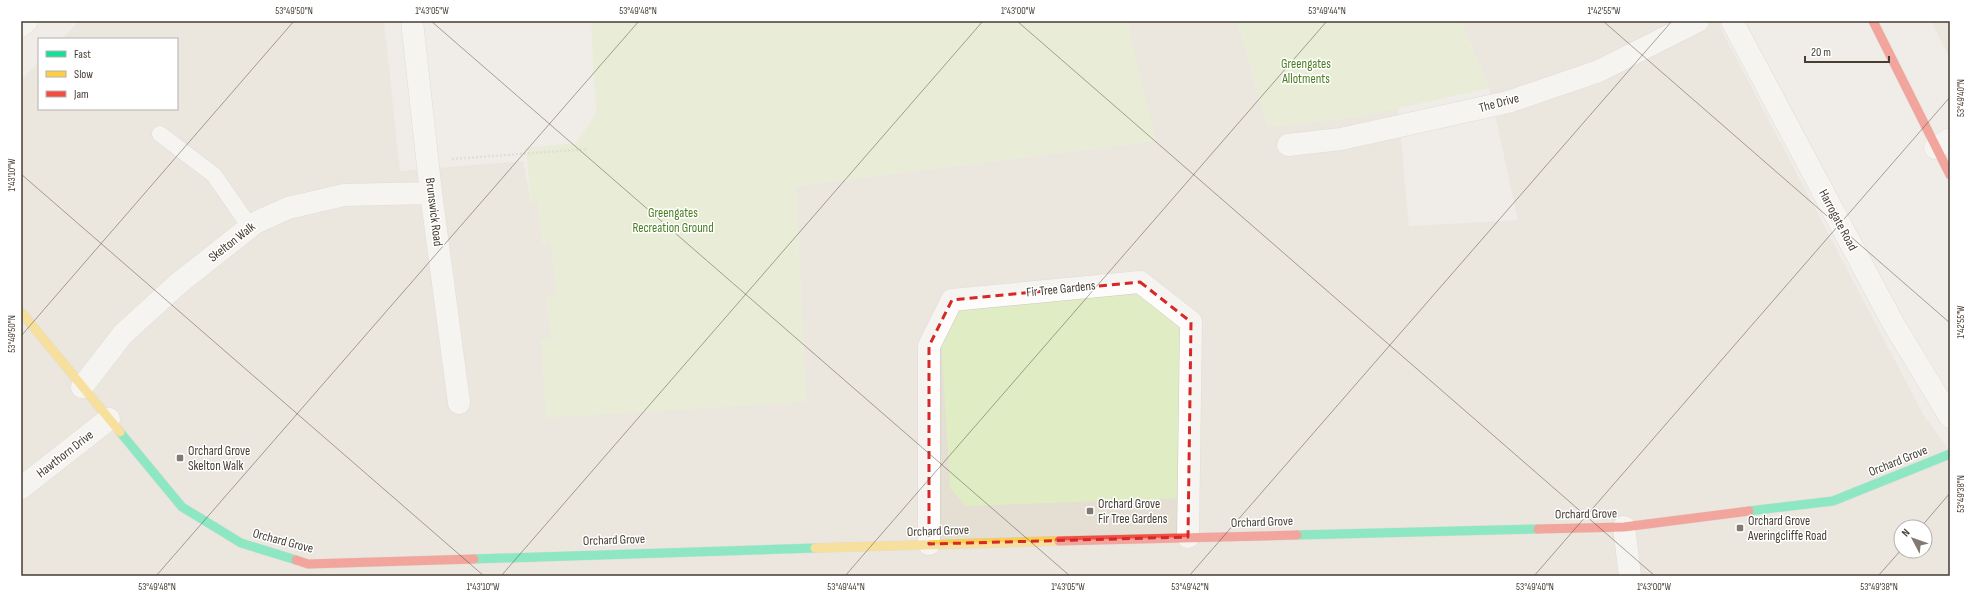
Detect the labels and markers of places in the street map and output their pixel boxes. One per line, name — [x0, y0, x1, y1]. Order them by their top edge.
place label: Orchard Grove Skelton Walk — [188, 443, 250, 474]
marker: Orchard Grove Skelton Walk — [175, 453, 185, 463]
place label: Orchard Grove Fir Tree Gardens — [1098, 496, 1168, 527]
marker: Orchard Grove Fir Tree Gardens — [1085, 506, 1095, 516]
place label: Orchard Grove Averingcliffe Road — [1747, 513, 1827, 544]
marker: Orchard Grove Averingcliffe Road — [1735, 523, 1745, 533]

